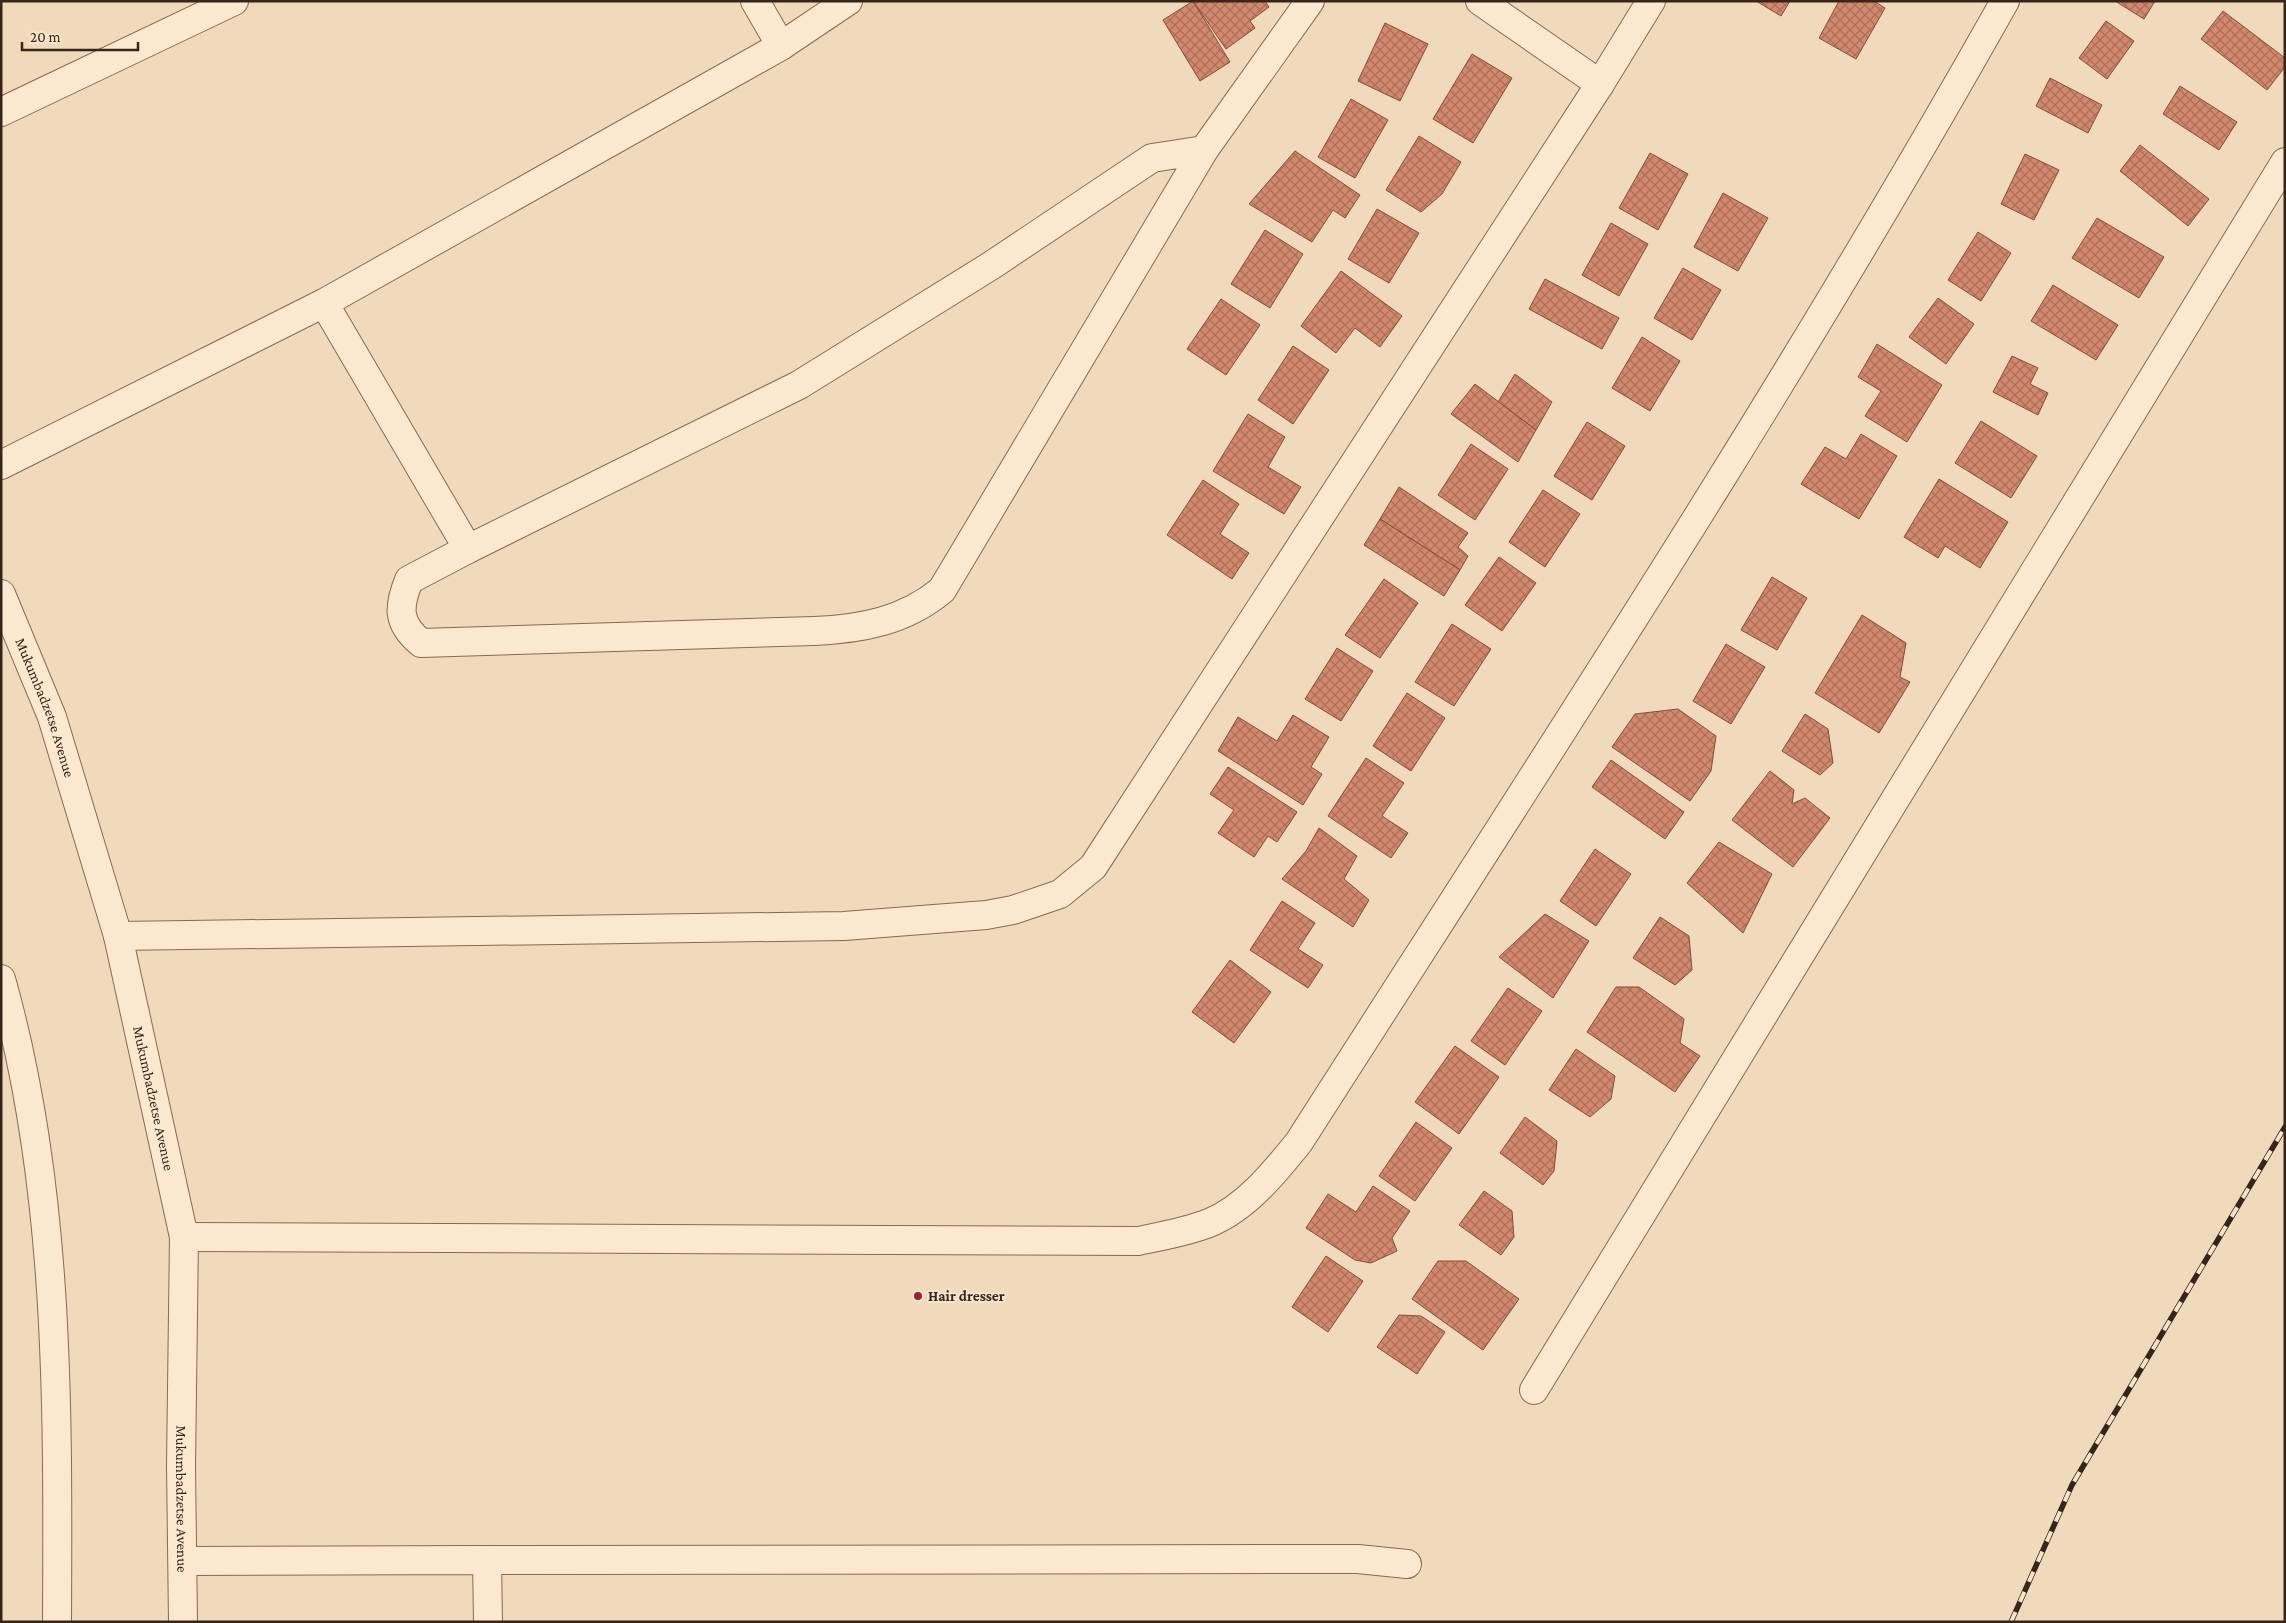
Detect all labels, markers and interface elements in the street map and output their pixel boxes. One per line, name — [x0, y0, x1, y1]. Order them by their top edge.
scale bar — [22, 20, 139, 52]
text: 20 m — [30, 29, 61, 45]
street label: Mukumbadzetse Avenue — [12, 636, 78, 780]
street label: Mukumbadzetse Avenue — [130, 1025, 177, 1172]
place label: Hair dresser — [928, 1288, 1005, 1304]
marker: Hair dresser — [912, 1290, 924, 1302]
street label: Mukumbadzetse Avenue — [173, 1425, 190, 1573]

